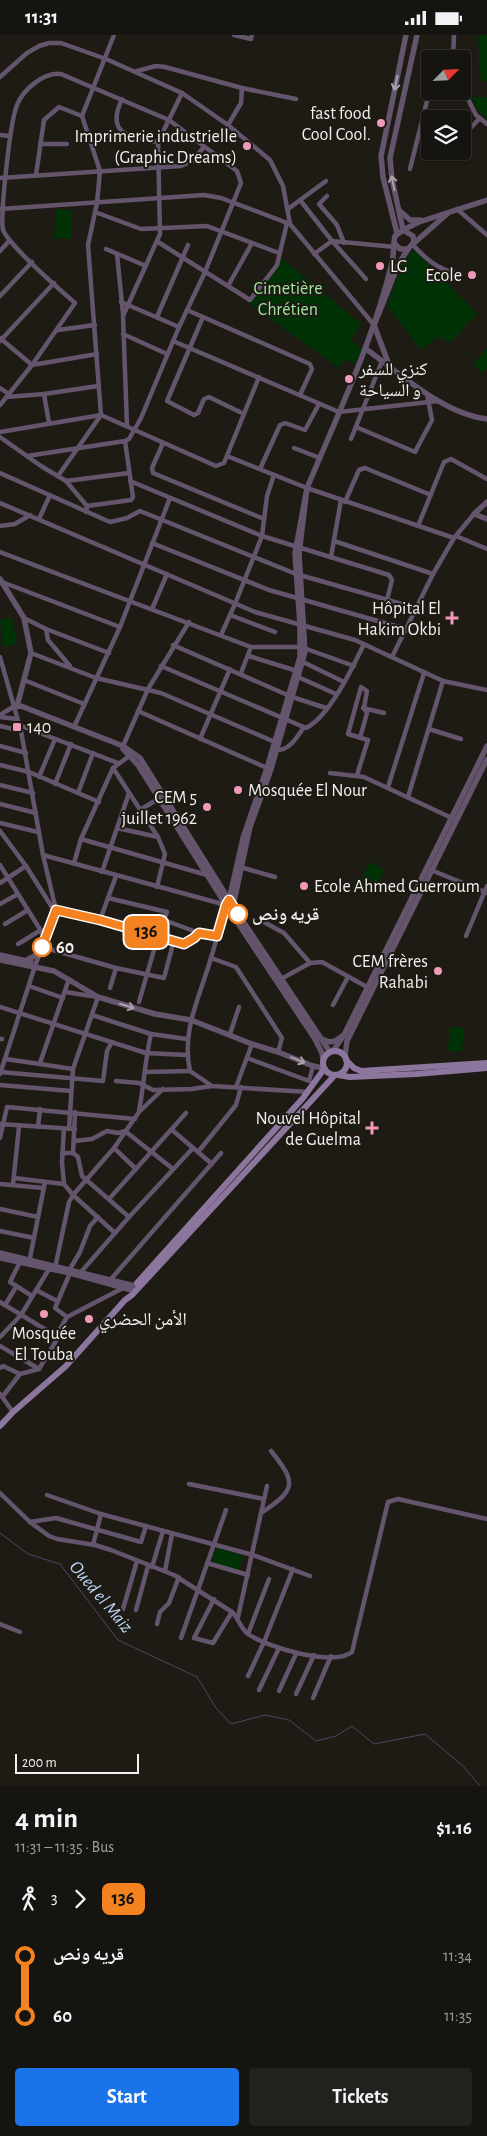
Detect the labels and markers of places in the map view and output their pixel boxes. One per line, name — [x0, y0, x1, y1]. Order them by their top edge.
place label: fast food Cool Cool. — [302, 105, 371, 144]
marker: fast food Cool Cool. — [375, 117, 387, 129]
place label: Imprimerie industrielle (Graphic Dreams) — [74, 128, 237, 167]
marker: Imprimerie industrielle (Graphic Dreams) — [241, 140, 253, 152]
place label: LG — [390, 258, 408, 276]
marker: LG — [374, 260, 386, 272]
place label: Ecole — [425, 267, 462, 285]
marker: Ecole — [466, 269, 478, 281]
place label: كنزي للسفر و السياحة — [358, 361, 428, 400]
marker: كنزي للسفر و السياحة — [343, 373, 355, 385]
place label: Hôpital El Hakim Okbi — [358, 600, 441, 639]
marker: Hôpital El Hakim Okbi — [445, 611, 459, 625]
place label: 140 — [27, 719, 51, 737]
marker: 140 — [11, 721, 23, 733]
place label: Mosquée El Nour — [248, 782, 367, 800]
marker: Mosquée El Nour — [232, 784, 244, 796]
place label: CEM 5 juillet 1962 — [121, 789, 197, 828]
marker: CEM 5 juillet 1962 — [201, 801, 213, 813]
place label: Ecole Ahmed Guerroum — [314, 878, 480, 896]
marker: Ecole Ahmed Guerroum — [298, 880, 310, 892]
marker: قريه ونص — [228, 904, 248, 924]
place label: قريه ونص — [252, 906, 319, 925]
marker: 60 — [32, 937, 52, 957]
place label: 60 — [56, 939, 74, 957]
place label: CEM frères Rahabi — [352, 953, 428, 992]
marker: CEM frères Rahabi — [432, 965, 444, 977]
place label: Nouvel Hôpital de Guelma — [255, 1110, 361, 1149]
marker: Nouvel Hôpital de Guelma — [365, 1121, 379, 1135]
marker: Mosquée El Touba — [38, 1308, 50, 1320]
place label: الأمن الحضري — [99, 1310, 187, 1334]
marker: الأمن الحضري — [83, 1313, 95, 1325]
place label: Mosquée El Touba — [12, 1325, 76, 1364]

